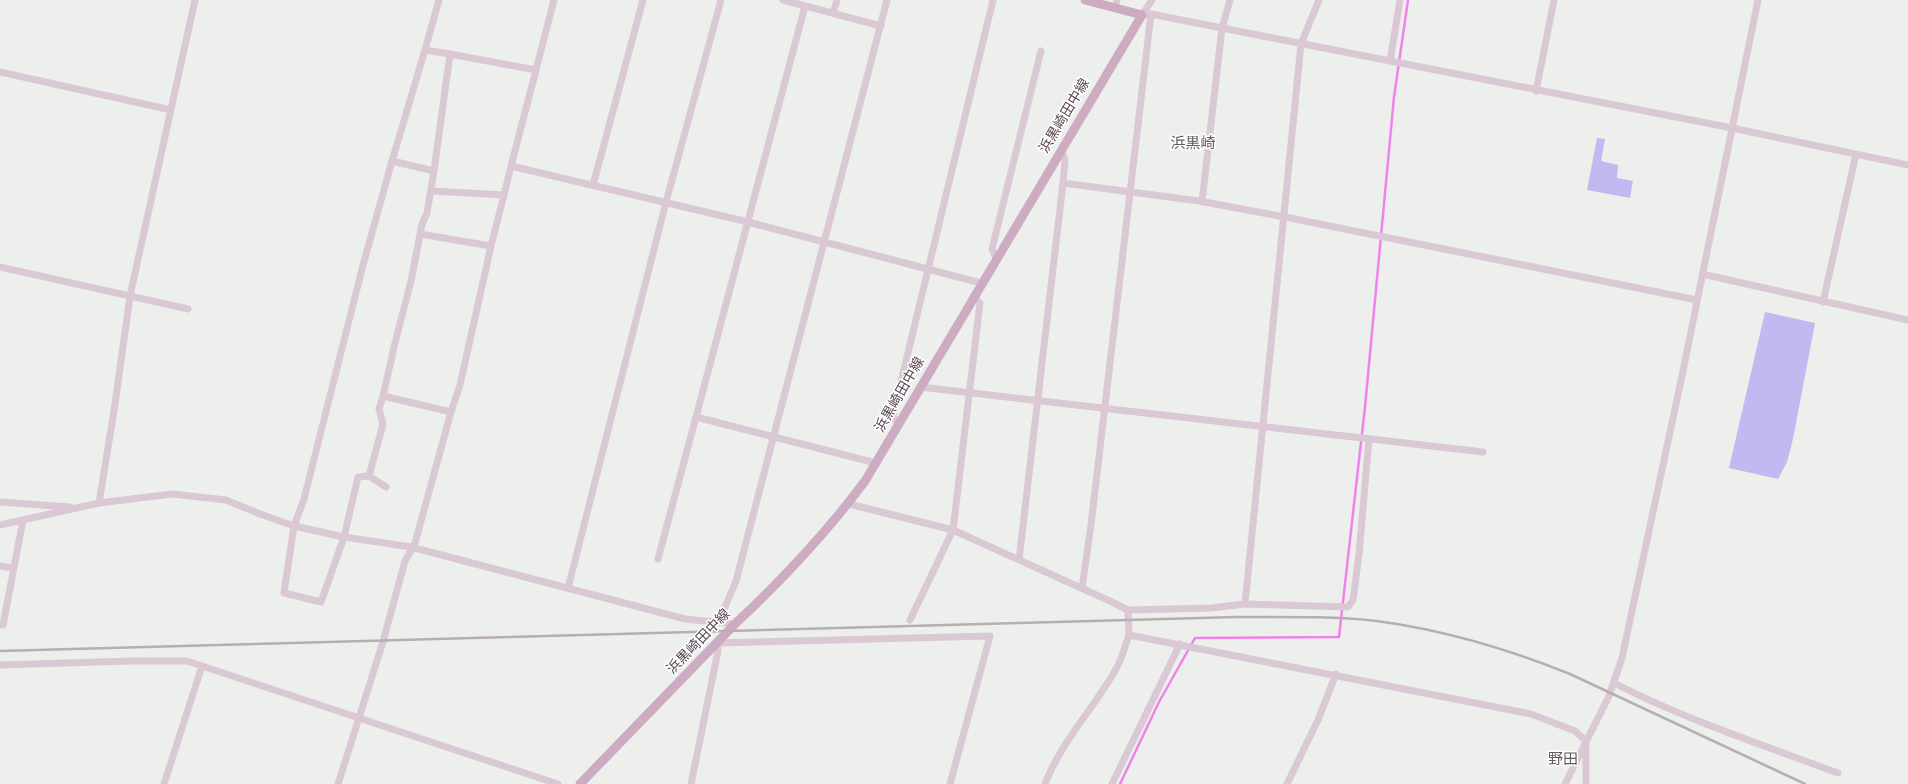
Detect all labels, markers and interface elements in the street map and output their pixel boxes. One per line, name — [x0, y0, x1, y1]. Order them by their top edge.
street label: 浜黒崎田中線 — [1036, 76, 1094, 156]
district label: 浜黒崎 — [1171, 135, 1215, 153]
street label: 浜黒崎田中線 — [872, 354, 928, 436]
street label: 浜黒崎田中線 — [664, 606, 734, 678]
district label: 野田 — [1548, 751, 1578, 769]

